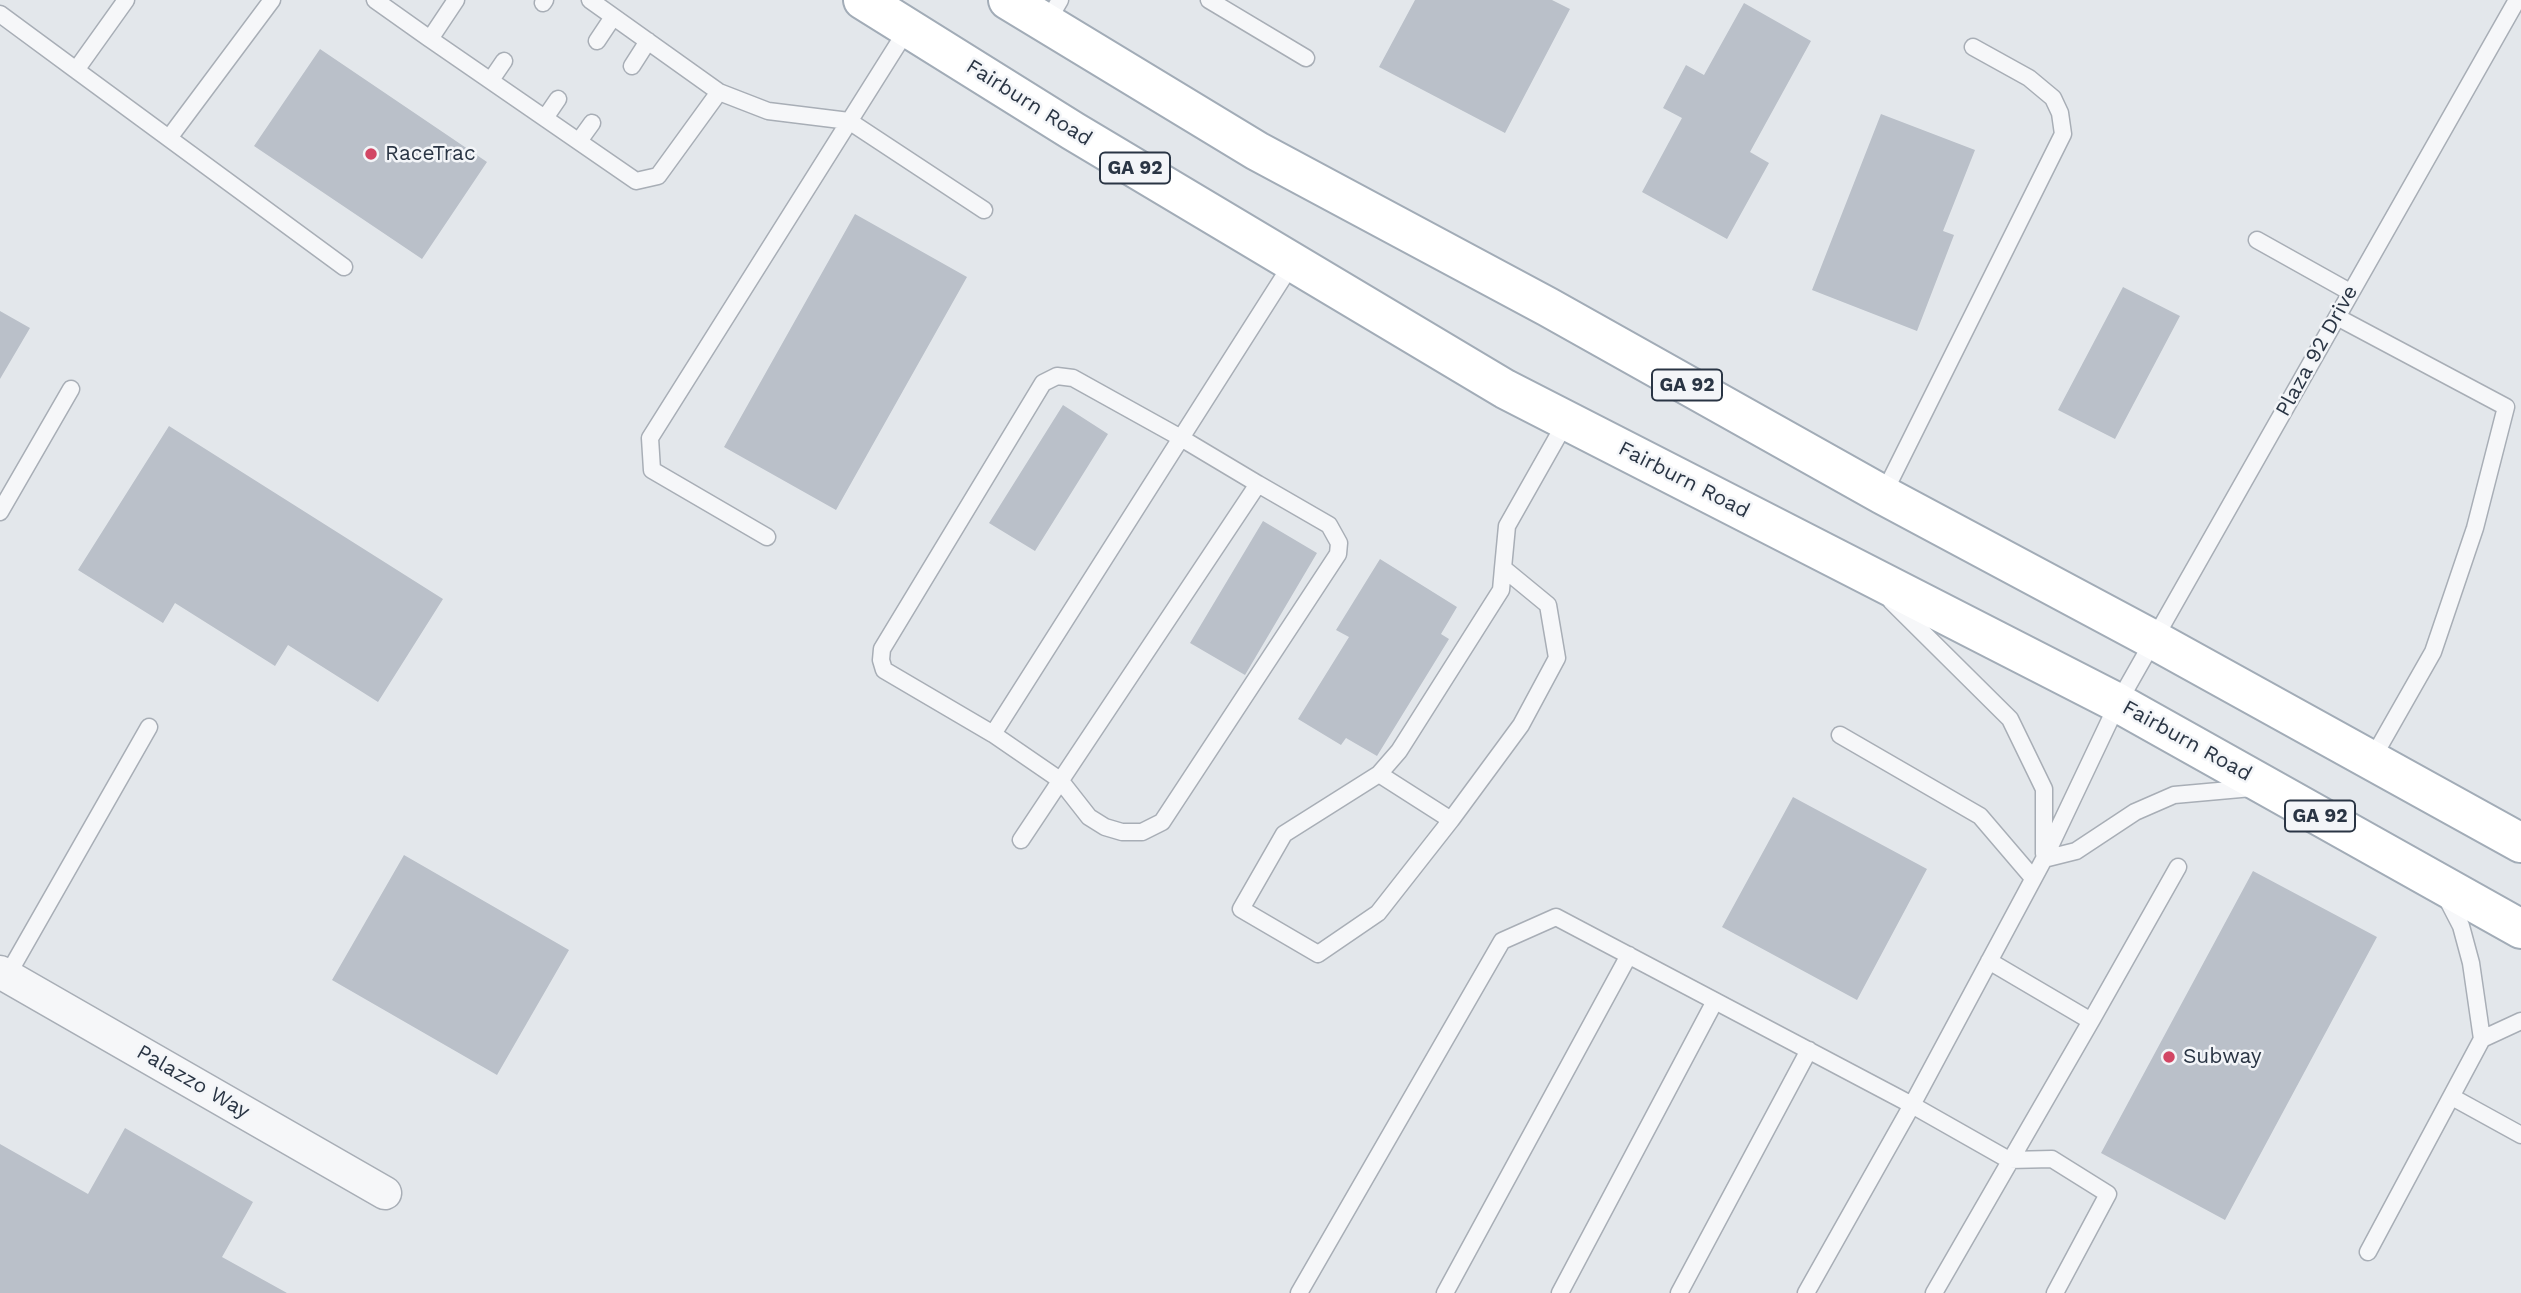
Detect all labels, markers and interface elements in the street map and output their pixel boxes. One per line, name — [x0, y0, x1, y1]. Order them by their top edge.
street label: Fairburn Road — [961, 54, 1097, 152]
place label: RaceTrac — [385, 141, 476, 167]
marker: RaceTrac — [363, 146, 379, 162]
road number: GA 92 — [1100, 152, 1170, 184]
street label: Plaza 92 Drive — [2271, 281, 2363, 421]
road number: GA 92 — [1652, 370, 1722, 400]
street label: Fairburn Road — [1614, 436, 1754, 524]
street label: Fairburn Road — [2118, 695, 2256, 787]
road number: GA 92 — [2285, 800, 2355, 832]
street label: Palazzo Way — [132, 1039, 254, 1125]
place label: Subway — [2183, 1044, 2262, 1070]
marker: Subway — [2161, 1049, 2177, 1065]

